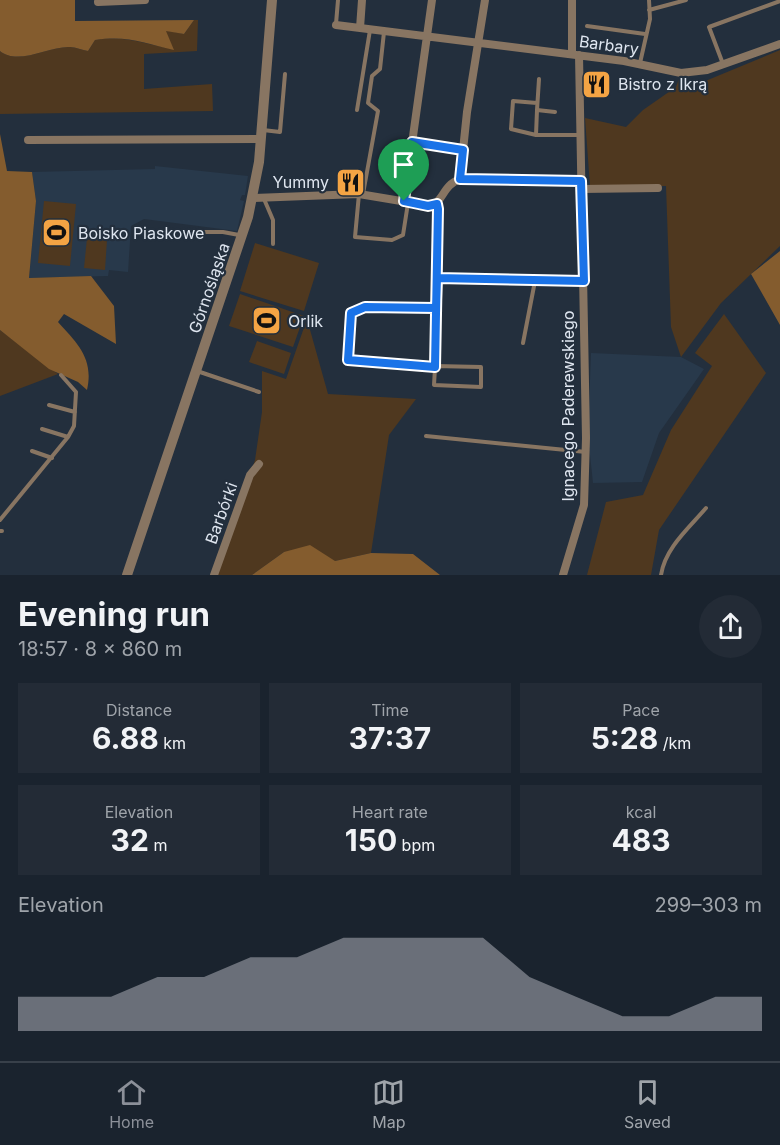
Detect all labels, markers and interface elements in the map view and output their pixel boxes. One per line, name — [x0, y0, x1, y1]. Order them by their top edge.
street label: Barbary — [578, 31, 640, 59]
restaurant icon: Bistro z Ikrą — [581, 68, 613, 100]
place label: Bistro z Ikrą — [618, 74, 707, 94]
pin — [378, 139, 429, 201]
icon: arrive — [387, 148, 420, 181]
restaurant icon: Yummy — [334, 166, 366, 198]
place label: Yummy — [273, 172, 329, 192]
sports icon: Boisko Piaskowe — [41, 217, 73, 249]
place label: Boisko Piaskowe — [78, 223, 204, 243]
street label: Górnośląska — [184, 240, 234, 336]
sports icon: Orlik — [251, 305, 283, 337]
place label: Orlik — [288, 311, 323, 331]
street label: Ignacego Paderewskiego — [558, 311, 578, 501]
street label: Barbórki — [201, 479, 241, 547]
text: Evening run — [18, 594, 210, 634]
button: share — [699, 595, 762, 658]
text: 18:57 · 8 × 860 m — [18, 637, 182, 661]
text: Distance — [106, 700, 172, 720]
text: Time — [371, 700, 409, 720]
text: Pace — [622, 700, 660, 720]
text: 6.88 — [92, 720, 159, 756]
text: 37:37 — [349, 720, 431, 756]
text: 5:28 — [591, 720, 658, 756]
text: km — [159, 733, 186, 753]
text: /km — [658, 733, 691, 753]
text: Elevation — [105, 802, 173, 822]
text: Heart rate — [352, 802, 428, 822]
text: kcal — [626, 802, 656, 822]
text: 32 — [111, 822, 149, 858]
text: 150 — [345, 822, 397, 858]
text: 483 — [611, 822, 671, 858]
text: m — [149, 835, 167, 855]
text: bpm — [397, 835, 435, 855]
text: Elevation — [18, 893, 104, 917]
text: 299–303 m — [655, 893, 762, 917]
tab: Home — [109, 1076, 154, 1132]
tab: Map — [372, 1076, 406, 1132]
tab: Saved — [624, 1076, 671, 1132]

